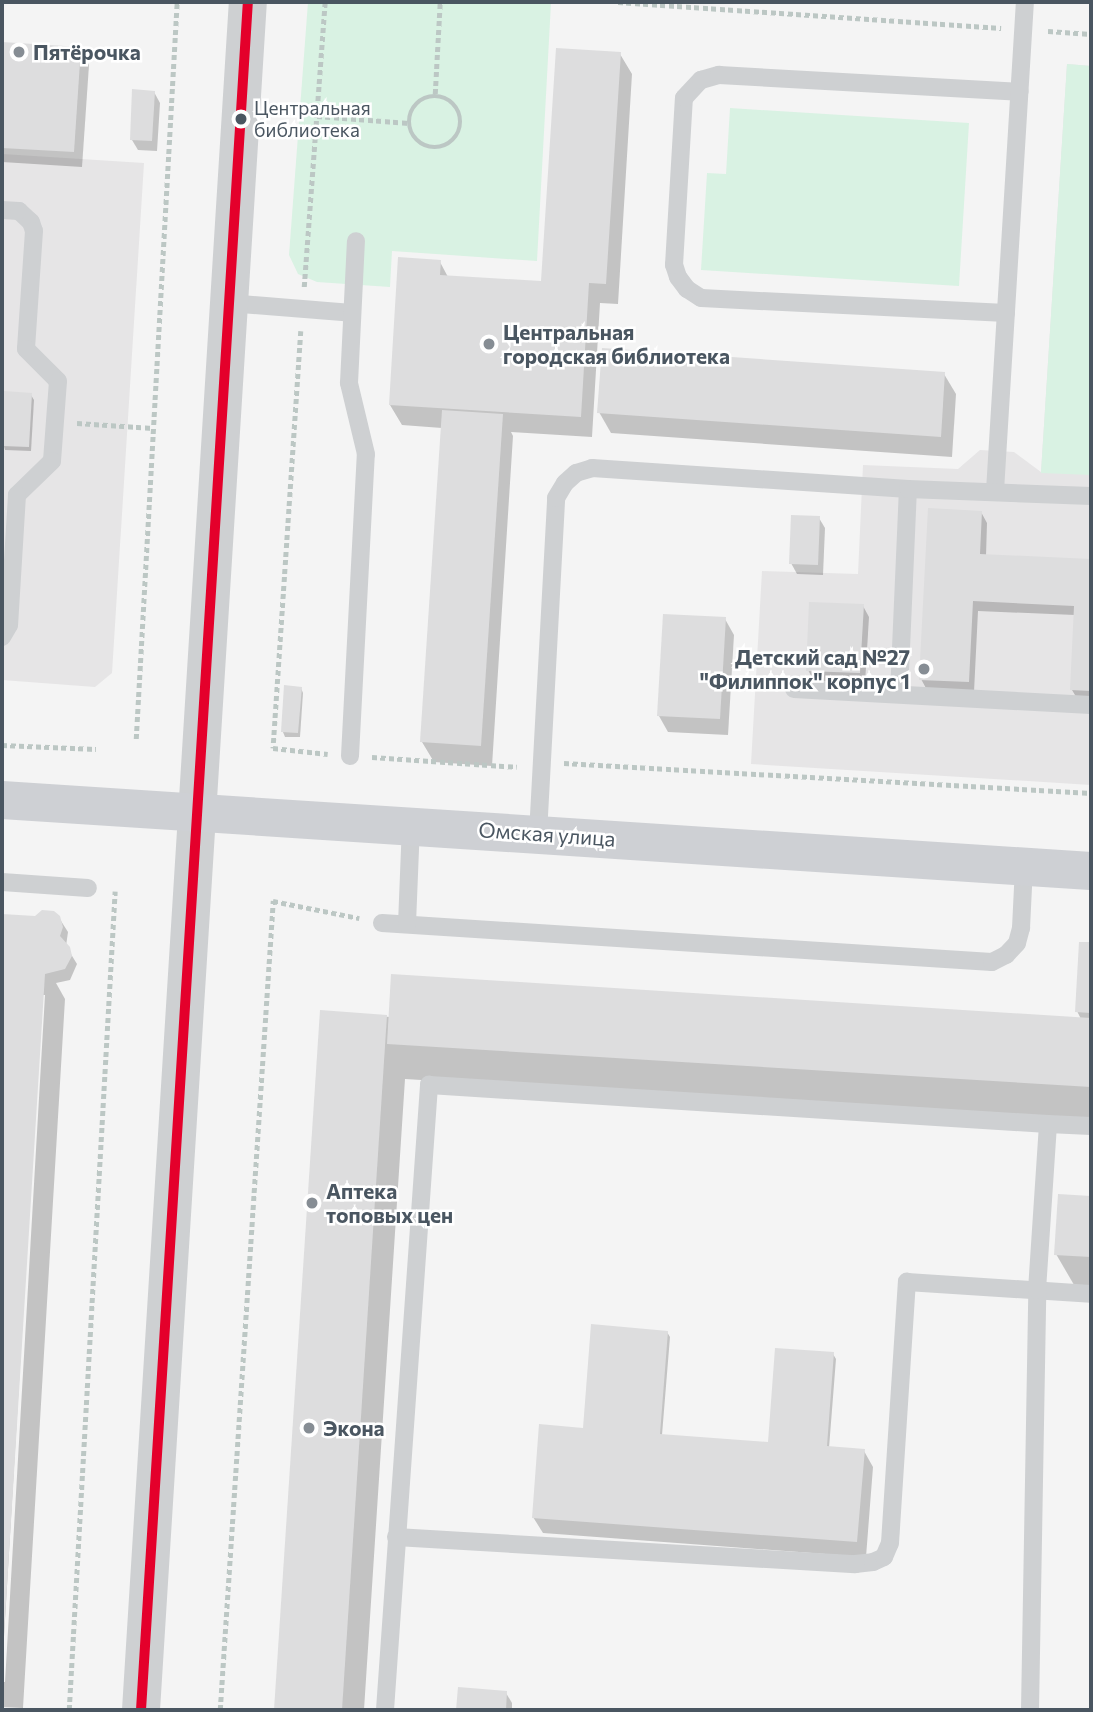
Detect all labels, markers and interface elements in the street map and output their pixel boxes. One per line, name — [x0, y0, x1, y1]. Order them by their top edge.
place label: Пятёрочка — [33, 39, 141, 65]
marker: Пятёрочка — [11, 44, 27, 60]
place label: Центральная библиотека — [254, 97, 371, 141]
marker: Центральная библиотека — [234, 112, 248, 126]
place label: Центральная городская библиотека — [503, 319, 730, 369]
marker: Центральная городская библиотека — [481, 336, 497, 352]
place label: Детский сад №27 "Филиппок" корпус 1 — [700, 644, 910, 694]
marker: Детский сад №27 "Филиппок" корпус 1 — [916, 661, 932, 677]
street label: Омская улица — [478, 817, 616, 851]
place label: Аптека топовых цен — [326, 1178, 453, 1228]
marker: Аптека топовых цен — [304, 1195, 320, 1211]
place label: Экона — [323, 1415, 385, 1441]
marker: Экона — [301, 1420, 317, 1436]

